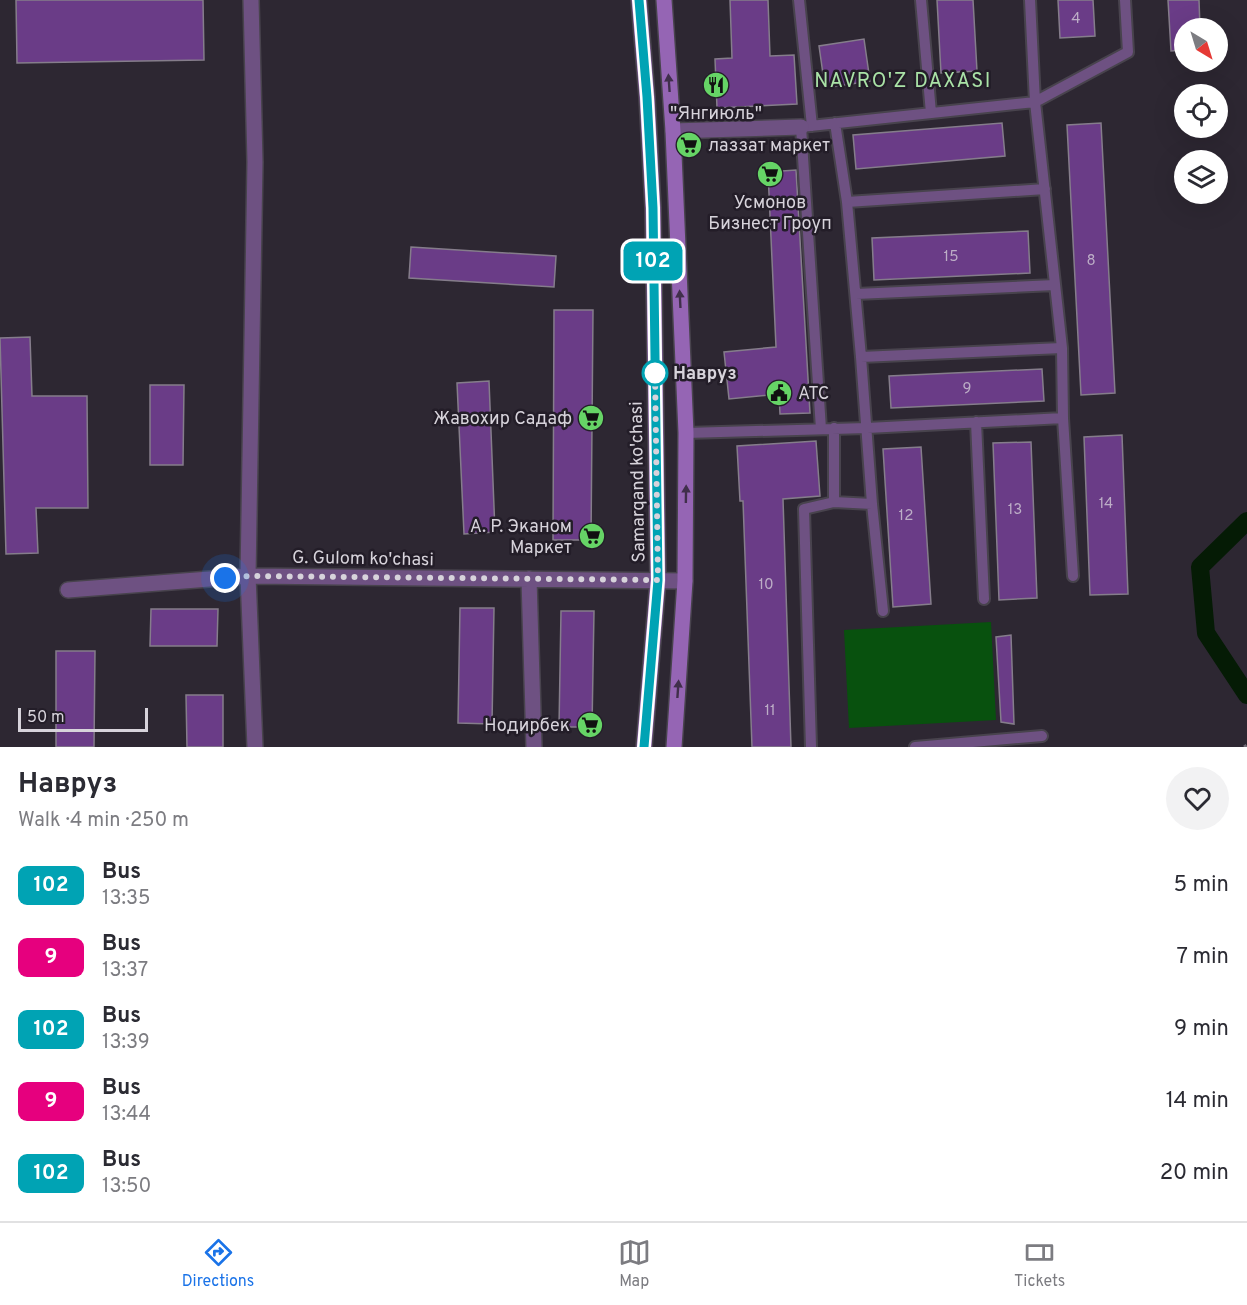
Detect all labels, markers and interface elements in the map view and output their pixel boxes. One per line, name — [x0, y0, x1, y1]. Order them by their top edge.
house number: 4 — [1071, 10, 1081, 29]
north arrow — [1174, 18, 1228, 72]
map controls — [1174, 18, 1228, 204]
district label: NAVRO'Z DAXASI — [814, 69, 992, 95]
restaurant icon: "Янгиюль" — [701, 70, 731, 100]
one-way arrow — [665, 74, 674, 93]
button: locate — [1174, 84, 1228, 138]
place label: "Янгиюль" — [670, 103, 762, 126]
supermarket icon: лаззат маркет — [674, 130, 704, 160]
place label: лаззат маркет — [708, 135, 830, 158]
button: layers — [1174, 150, 1228, 204]
supermarket icon: Усмонов Бизнест Гроуп — [755, 159, 785, 189]
place label: Усмонов Бизнест Гроуп — [708, 192, 832, 236]
line badge: 102 — [618, 242, 688, 280]
text: 102 — [635, 248, 671, 275]
house number: 15 — [944, 248, 958, 267]
house number: 8 — [1086, 252, 1096, 271]
one-way arrow — [676, 289, 685, 308]
marker: Навруз — [642, 360, 668, 386]
place label: Навруз — [673, 363, 737, 386]
public building icon: АТС — [764, 378, 794, 408]
house number: 9 — [963, 380, 971, 399]
place label: АТС — [798, 383, 829, 406]
street label: Samarqand ko'chasi — [626, 401, 651, 563]
supermarket icon: Жавохир Садаф — [576, 403, 606, 433]
place label: Жавохир Садаф — [433, 408, 572, 431]
one-way arrow — [681, 484, 691, 503]
house number: 14 — [1099, 495, 1113, 514]
house number: 13 — [1008, 501, 1022, 520]
house number: 12 — [899, 507, 913, 526]
place label: А. Р. Эканом Маркет — [470, 516, 572, 560]
supermarket icon: А. Р. Эканом Маркет — [577, 521, 607, 551]
street label: G. Gulom ko'chasi — [292, 547, 434, 572]
your location — [210, 563, 240, 593]
house number: 10 — [758, 576, 774, 595]
one-way arrow — [673, 679, 682, 698]
house number: 11 — [764, 702, 776, 721]
scale bar — [18, 705, 148, 732]
text: 50 m — [27, 708, 65, 728]
supermarket icon: Нодирбек — [575, 710, 605, 740]
place label: Нодирбек — [484, 715, 570, 738]
text: Навруз — [18, 767, 117, 803]
button: heart — [1166, 767, 1229, 830]
text: Walk · 4 min · 250 m — [18, 808, 189, 834]
text: Bus — [102, 859, 141, 886]
text: 102 — [33, 872, 69, 899]
text: 5 min — [1174, 872, 1229, 899]
text: 13:35 — [102, 886, 150, 912]
text: Bus — [102, 931, 141, 958]
text: 9 — [45, 944, 57, 971]
text: 7 min — [1177, 944, 1229, 971]
text: 13:37 — [102, 958, 148, 984]
text: Bus — [102, 1003, 141, 1030]
text: 102 — [33, 1016, 69, 1043]
text: 9 min — [1174, 1016, 1229, 1043]
text: 13:39 — [102, 1030, 150, 1056]
text: Bus — [102, 1075, 141, 1102]
text: 9 — [45, 1088, 57, 1115]
text: 14 min — [1166, 1088, 1229, 1115]
text: 13:44 — [102, 1102, 151, 1128]
text: Bus — [102, 1147, 141, 1174]
text: 102 — [33, 1160, 69, 1187]
text: 20 min — [1160, 1160, 1229, 1187]
text: 13:50 — [102, 1174, 151, 1200]
tab: Directions — [182, 1236, 254, 1292]
tab: Map — [618, 1236, 651, 1292]
tab: Tickets — [1014, 1236, 1065, 1292]

